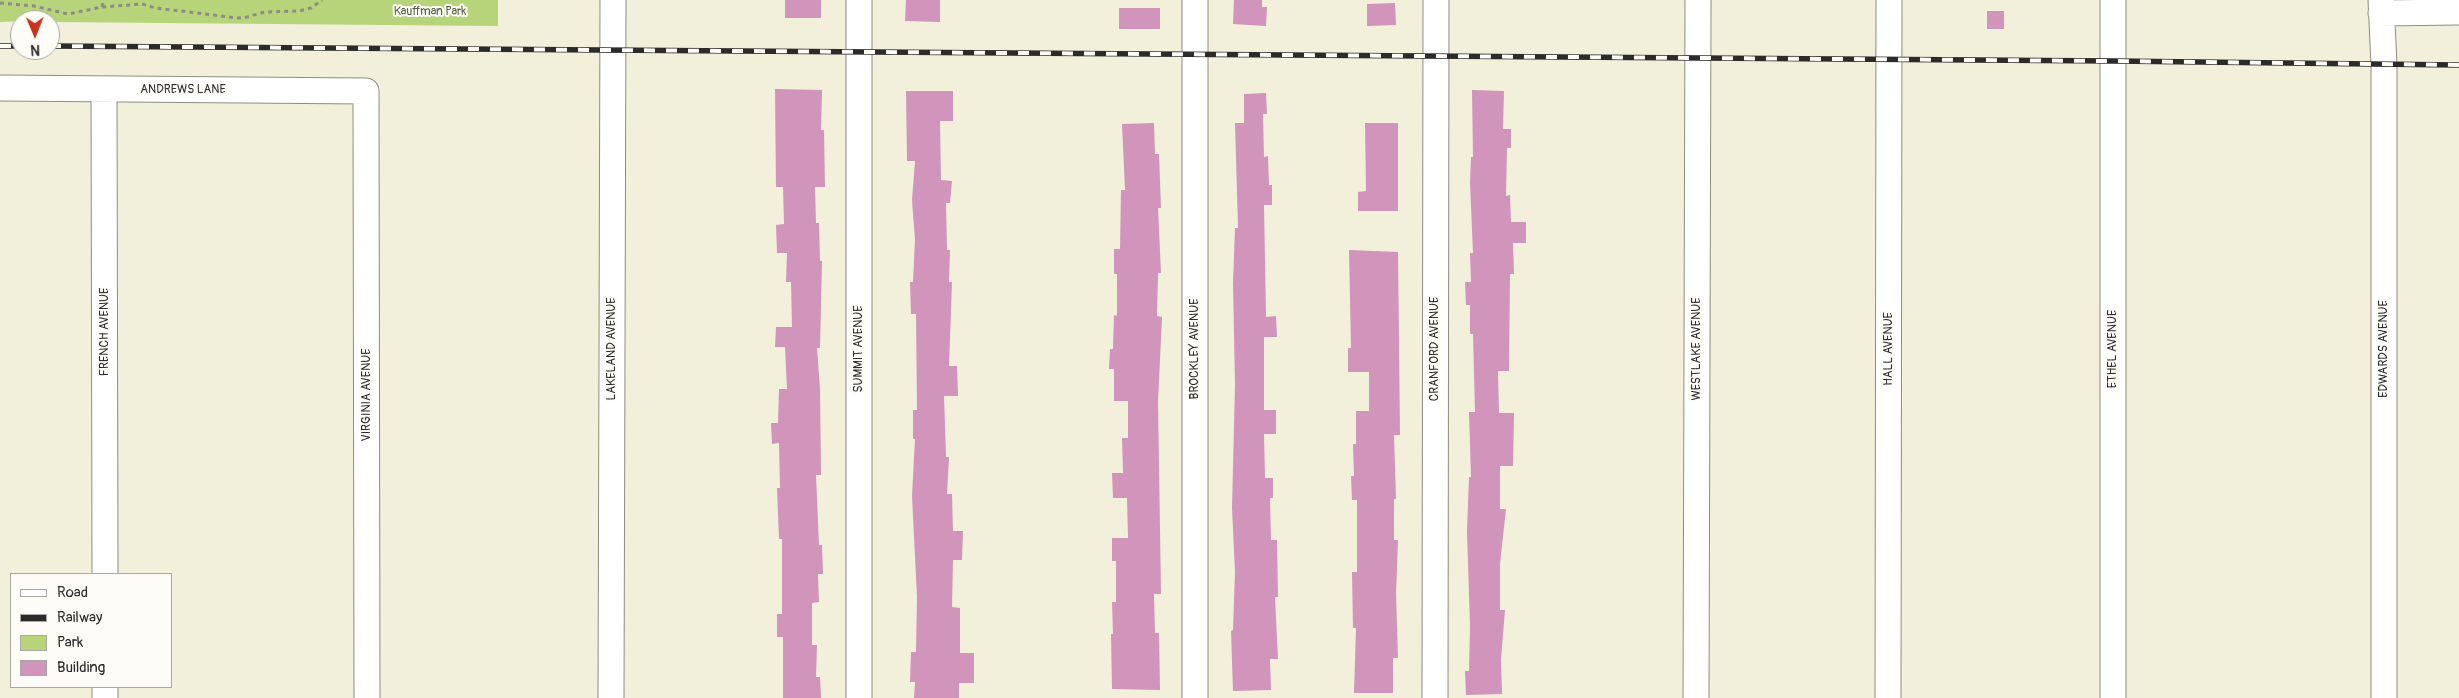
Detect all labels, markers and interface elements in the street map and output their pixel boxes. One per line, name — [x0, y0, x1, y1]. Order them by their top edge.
park label: Kauffman Park — [394, 5, 466, 19]
north arrow — [10, 10, 60, 60]
text: N — [30, 41, 40, 58]
street label: ANDREWS LANE — [140, 83, 226, 97]
street label: FRENCH AVENUE — [98, 288, 112, 376]
street label: LAKELAND AVENUE — [605, 297, 619, 401]
street label: CRANFORD AVENUE — [1428, 297, 1442, 401]
street label: WESTLAKE AVENUE — [1690, 298, 1704, 400]
street label: BROCKLEY AVENUE — [1188, 299, 1202, 399]
street label: EDWARDS AVENUE — [2377, 300, 2391, 398]
street label: SUMMIT AVENUE — [852, 305, 866, 393]
street label: ETHEL AVENUE — [2106, 310, 2120, 388]
street label: HALL AVENUE — [1882, 312, 1896, 386]
street label: VIRGINIA AVENUE — [360, 349, 374, 441]
legend — [10, 573, 172, 688]
text: Road — [57, 583, 88, 602]
text: Railway — [57, 608, 102, 627]
text: Park — [57, 633, 83, 652]
text: Building — [57, 658, 105, 677]

